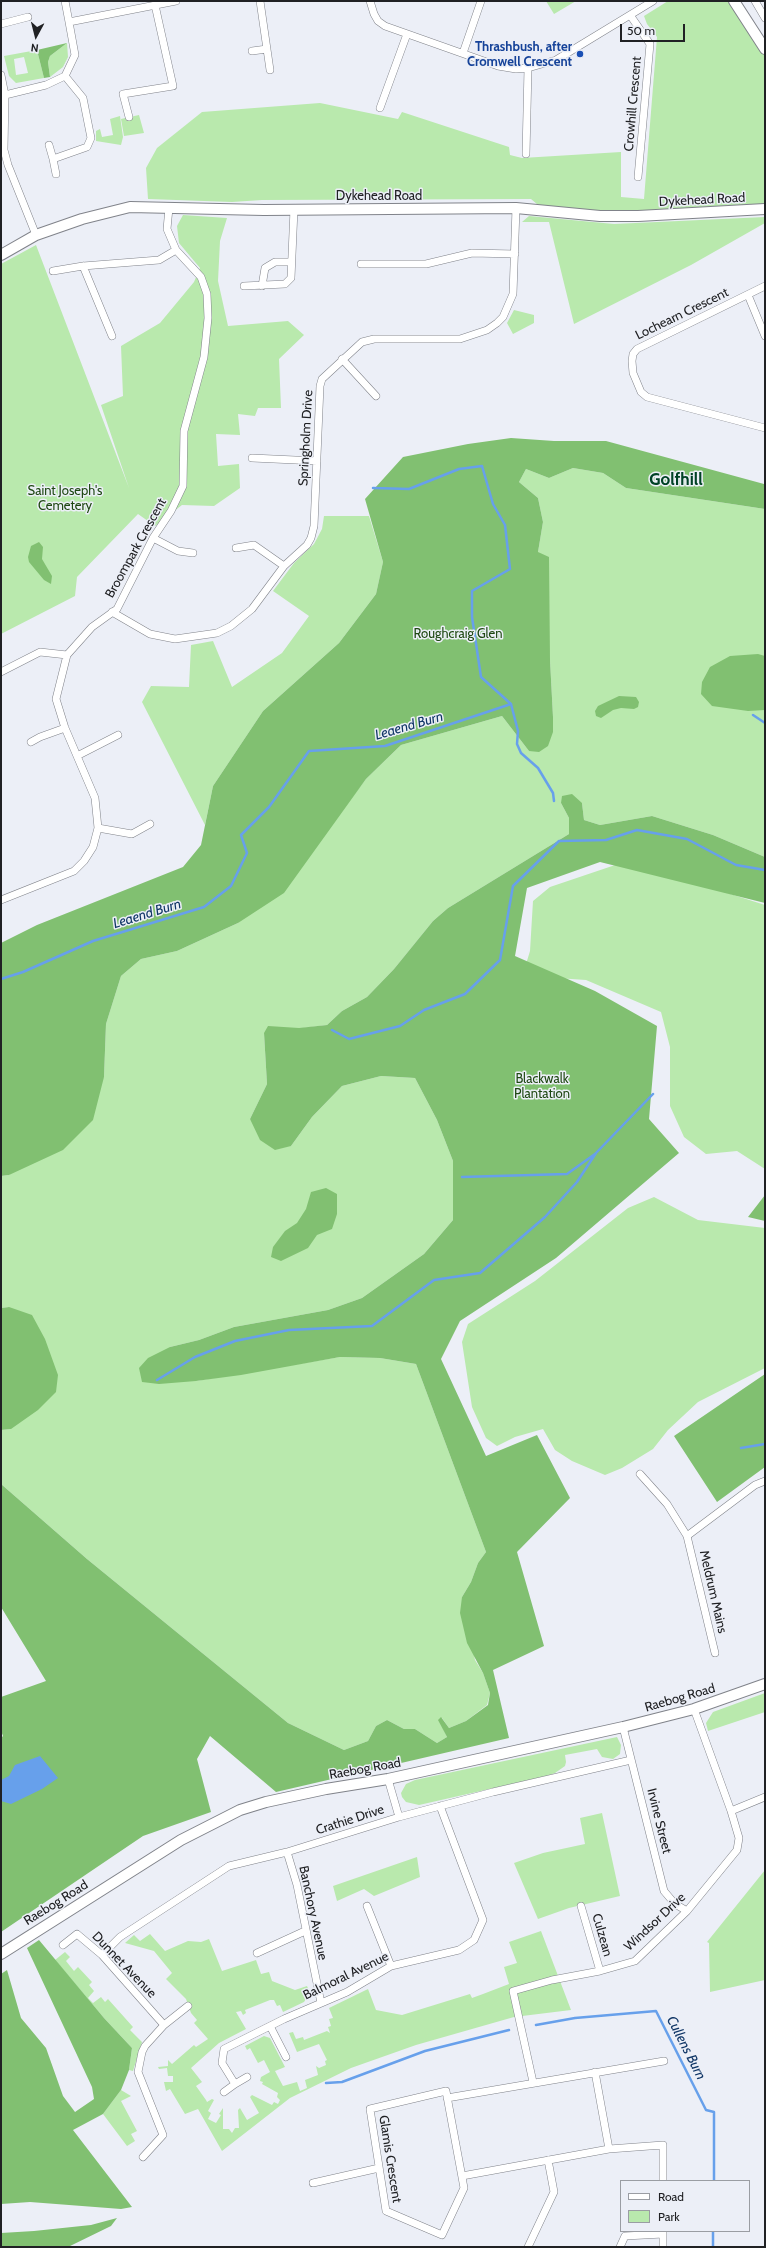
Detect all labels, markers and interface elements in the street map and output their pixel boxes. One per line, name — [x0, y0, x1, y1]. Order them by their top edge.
north arrow — [16, 16, 56, 56]
scale bar — [622, 16, 687, 42]
text: 50 m — [627, 23, 655, 38]
place label: Thrashbush, after Cromwell Crescent — [467, 39, 572, 70]
text: N — [30, 40, 39, 55]
marker: Thrashbush, after Cromwell Crescent — [575, 49, 585, 59]
street label: Crowhill Crescent — [621, 56, 645, 152]
street label: Dykehead Road — [336, 188, 422, 204]
street label: Dykehead Road — [658, 190, 746, 210]
street label: Lochearn Crescent — [633, 285, 731, 343]
street label: Springholm Drive — [296, 390, 316, 486]
district label: Golfhill — [649, 470, 703, 490]
park label: Saint Joseph's Cemetery — [28, 483, 102, 514]
street label: Broompark Crescent — [102, 495, 170, 601]
park label: Roughcraig Glen — [414, 626, 502, 642]
water label: Leaend Burn — [373, 708, 445, 744]
water label: Leaend Burn — [111, 896, 183, 932]
park label: Blackwalk Plantation — [514, 1071, 570, 1102]
street label: Meldrum Mains — [696, 1549, 730, 1635]
street label: Raebog Road — [643, 1680, 717, 1716]
street label: Raebog Road — [328, 1755, 402, 1783]
street label: Irvine Street — [643, 1787, 675, 1855]
street label: Crathie Drive — [314, 1802, 386, 1838]
street label: Banchory Avenue — [295, 1864, 331, 1962]
street label: Raebog Road — [21, 1877, 91, 1929]
street label: Windsor Drive — [621, 1890, 689, 1954]
street label: Culzean — [588, 1912, 616, 1958]
street label: Dunnet Avenue — [89, 1929, 159, 2001]
street label: Balmoral Avenue — [301, 1949, 391, 2003]
water label: Cullens Burn — [663, 2013, 709, 2083]
street label: Glamis Crescent — [375, 2114, 405, 2204]
legend — [620, 2180, 750, 2232]
text: Road — [658, 2189, 684, 2204]
text: Park — [658, 2209, 680, 2224]

